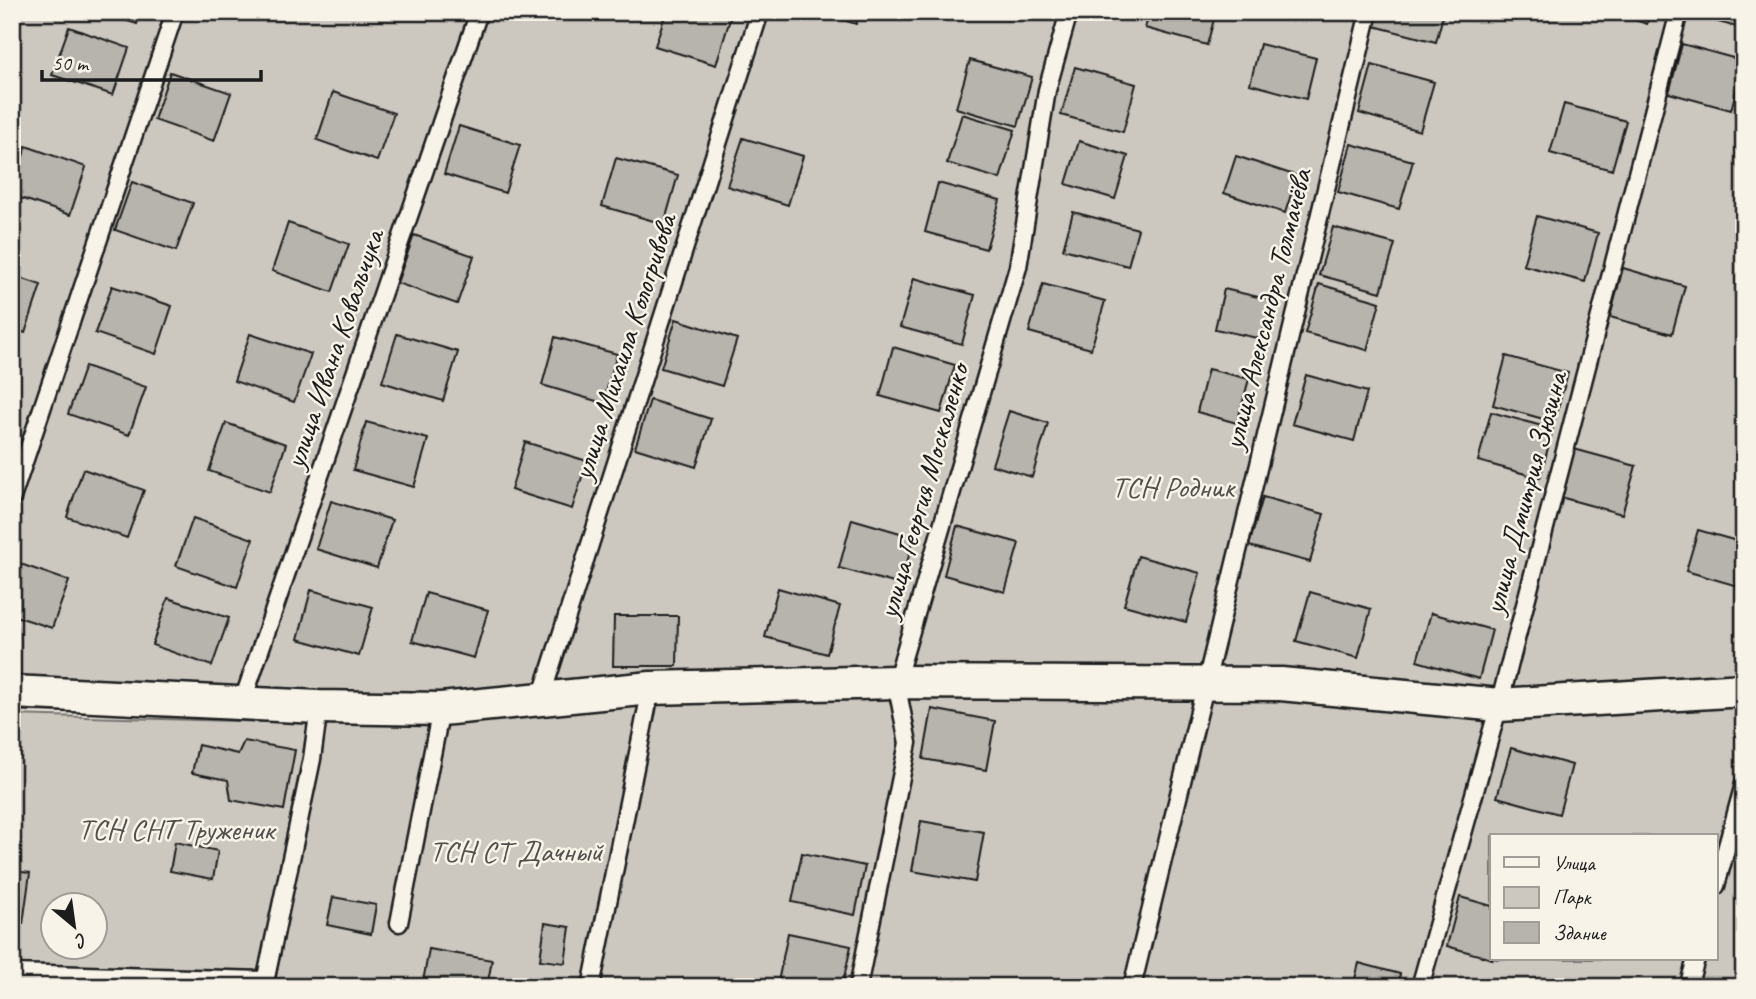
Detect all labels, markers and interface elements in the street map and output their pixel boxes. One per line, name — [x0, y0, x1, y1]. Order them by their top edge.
scale bar — [42, 38, 261, 82]
text: 50 m — [52, 50, 90, 76]
street label: улица Александра Толмачёва — [1213, 163, 1321, 455]
street label: улица Михаила Кологривова — [563, 207, 686, 486]
street label: улица Ивана Ковальчука — [275, 222, 394, 475]
street label: улица Георгия Москаленко — [868, 356, 978, 625]
street label: улица Дмитрия Зюзина — [1474, 365, 1576, 620]
park label: ТСН Родник — [1112, 468, 1236, 506]
park label: ТСН СНТ Труженик — [78, 810, 277, 848]
park label: ТСН СТ Дачный — [429, 832, 604, 870]
legend — [1490, 834, 1718, 960]
text: Улица — [1553, 850, 1596, 876]
text: Парк — [1553, 884, 1593, 910]
north arrow — [38, 890, 108, 960]
text: Здание — [1553, 920, 1607, 946]
text: С — [70, 927, 92, 954]

